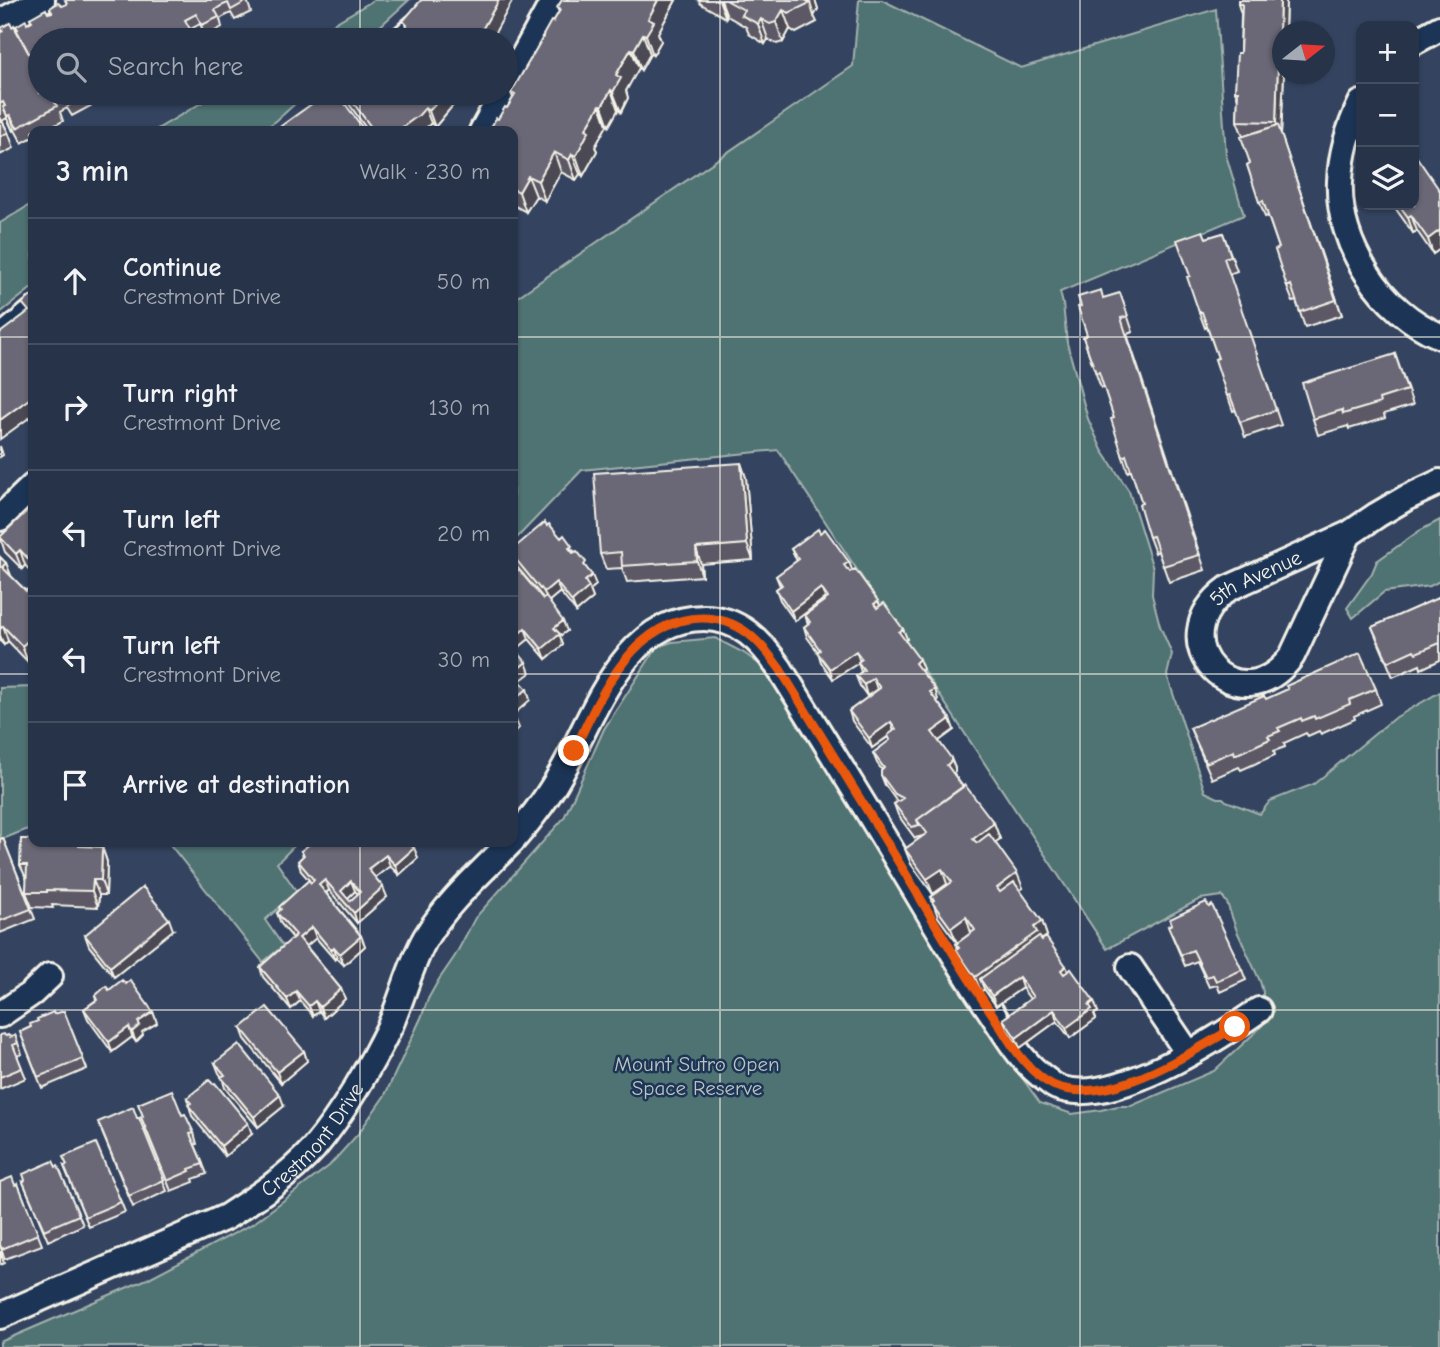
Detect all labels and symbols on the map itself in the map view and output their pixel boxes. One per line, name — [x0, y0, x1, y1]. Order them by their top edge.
north arrow — [1272, 21, 1335, 84]
street label: 5th Avenue — [1204, 545, 1305, 611]
route end — [558, 735, 589, 766]
route start — [1219, 1011, 1250, 1042]
park label: Mount Sutro Open Space Reserve — [614, 1052, 780, 1100]
street label: Crestmont Drive — [256, 1078, 368, 1202]

